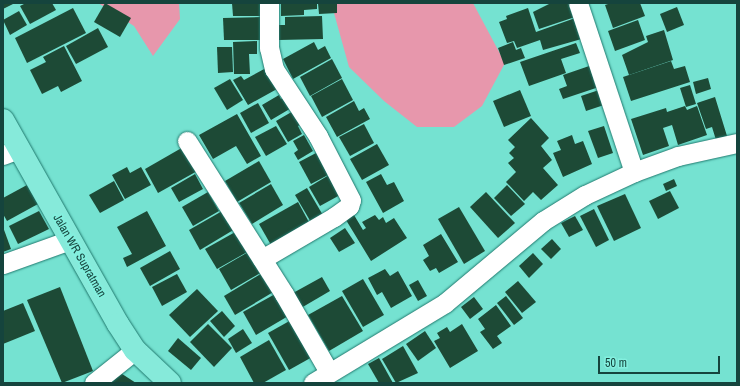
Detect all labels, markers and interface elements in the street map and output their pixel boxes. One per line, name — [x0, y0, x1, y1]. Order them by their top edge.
street label: Jalan WR Supratman — [49, 212, 109, 300]
scale bar — [600, 348, 722, 374]
text: 50 m — [605, 355, 627, 371]

